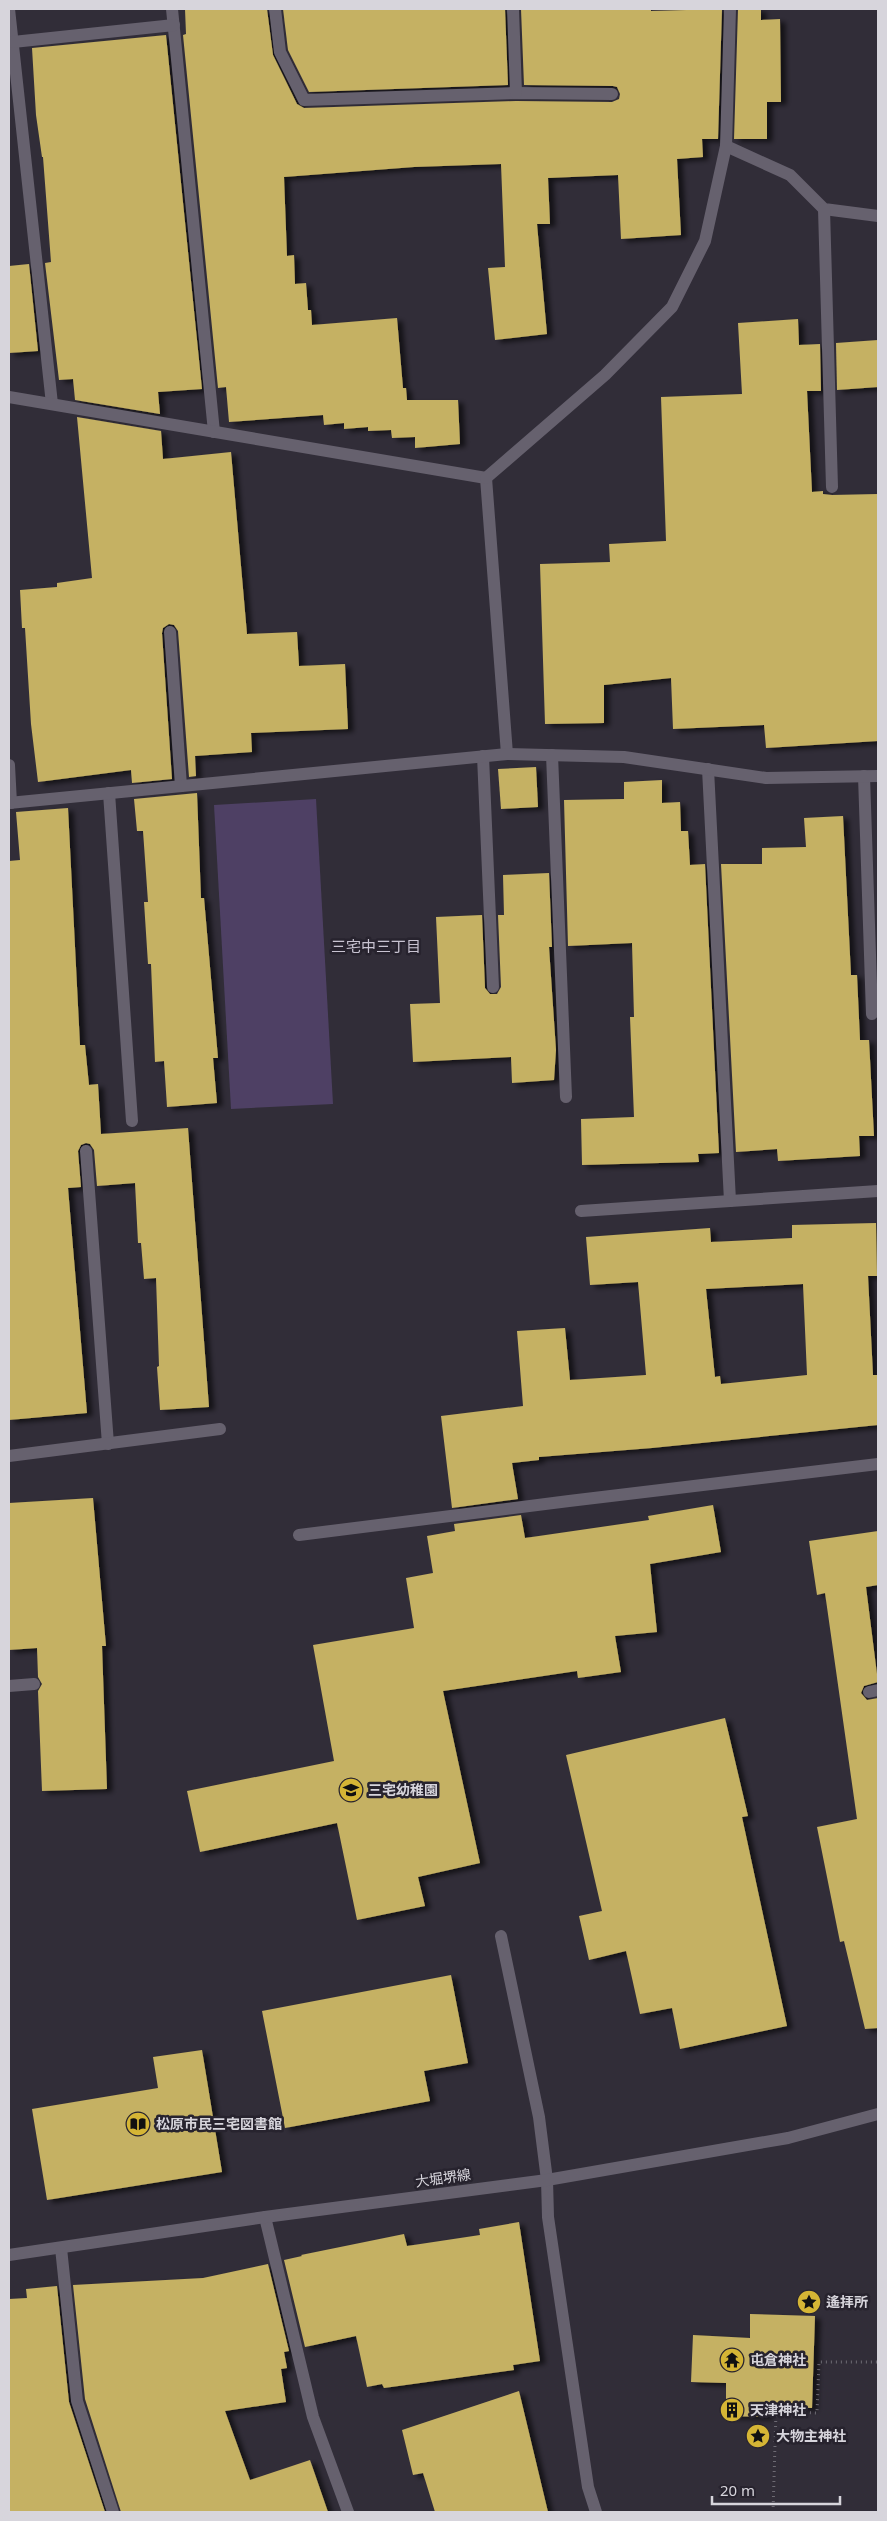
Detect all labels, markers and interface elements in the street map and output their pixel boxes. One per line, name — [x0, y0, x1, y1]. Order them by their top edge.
district label: 三宅中三丁目 — [331, 936, 421, 956]
school or university icon: 三宅幼稚園 — [338, 1777, 364, 1803]
place label: 三宅幼稚園 — [368, 1780, 438, 1799]
library icon: 松原市民三宅図書館 — [125, 2111, 151, 2137]
place label: 松原市民三宅図書館 — [156, 2114, 282, 2133]
street label: 大堀堺線 — [414, 2164, 472, 2191]
place icon: 遙拝所 — [796, 2289, 822, 2315]
place label: 遙拝所 — [826, 2292, 868, 2311]
temple icon: 屯倉神社 — [719, 2347, 745, 2373]
place label: 屯倉神社 — [750, 2350, 806, 2369]
building icon: 天津神社 — [719, 2397, 745, 2423]
place label: 天津神社 — [750, 2400, 806, 2419]
place icon: 大物主神社 — [745, 2423, 771, 2449]
place label: 大物主神社 — [776, 2426, 846, 2445]
scale bar — [712, 2474, 840, 2506]
text: 20 m — [720, 2480, 755, 2500]

